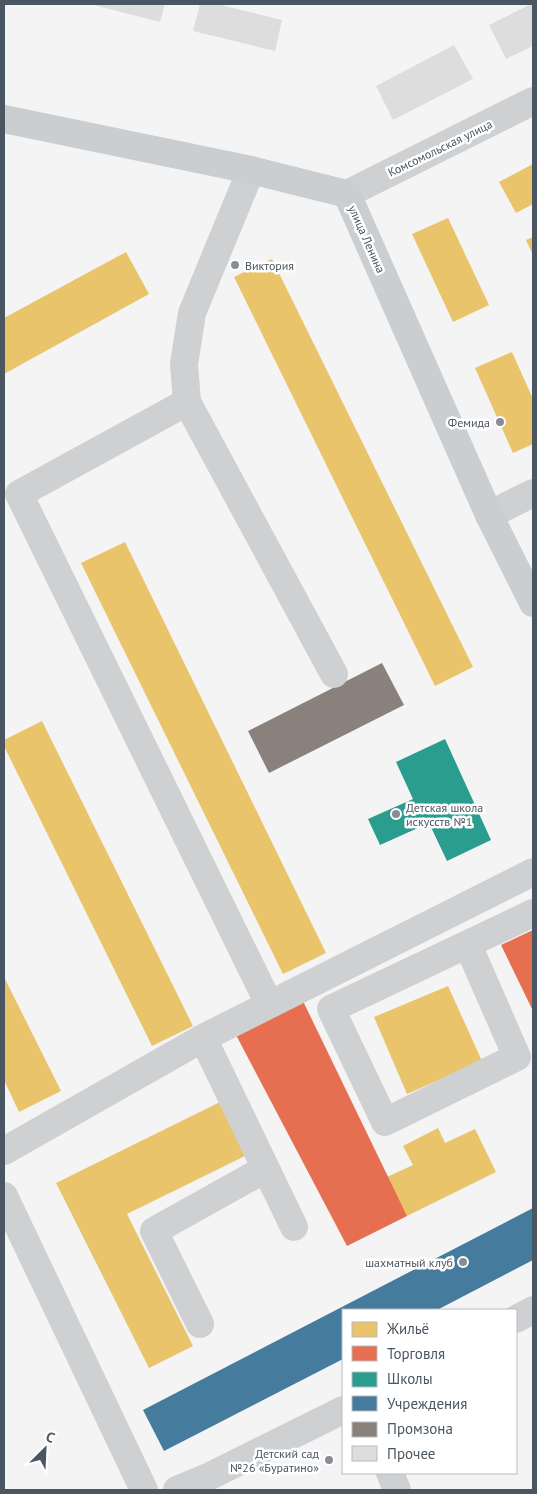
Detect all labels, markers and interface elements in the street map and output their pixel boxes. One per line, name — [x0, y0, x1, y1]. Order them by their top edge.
street label: Комсомольская улица — [385, 116, 495, 180]
street label: улица Ленина — [345, 203, 389, 275]
place label: Виктория — [245, 258, 294, 273]
marker: Виктория — [229, 259, 241, 271]
place label: Фемида — [448, 415, 490, 430]
marker: Фемида — [494, 416, 506, 428]
place label: Детская школа искусств №1 — [406, 800, 483, 829]
marker: Детская школа искусств №1 — [390, 808, 402, 820]
place label: шахматный клуб — [365, 1255, 453, 1270]
marker: шахматный клуб — [457, 1256, 469, 1268]
legend — [342, 1309, 517, 1474]
text: Жильё — [386, 1319, 429, 1338]
text: Торговля — [387, 1344, 445, 1363]
text: Школы — [387, 1369, 433, 1388]
text: Учреждения — [387, 1394, 467, 1413]
text: Промзона — [387, 1419, 453, 1438]
north arrow — [20, 1424, 70, 1474]
text: С — [43, 1427, 58, 1447]
text: Прочее — [387, 1444, 435, 1463]
place label: Детский сад №26 «Буратино» — [230, 1446, 320, 1475]
marker: Детский сад №26 «Буратино» — [323, 1454, 335, 1466]

